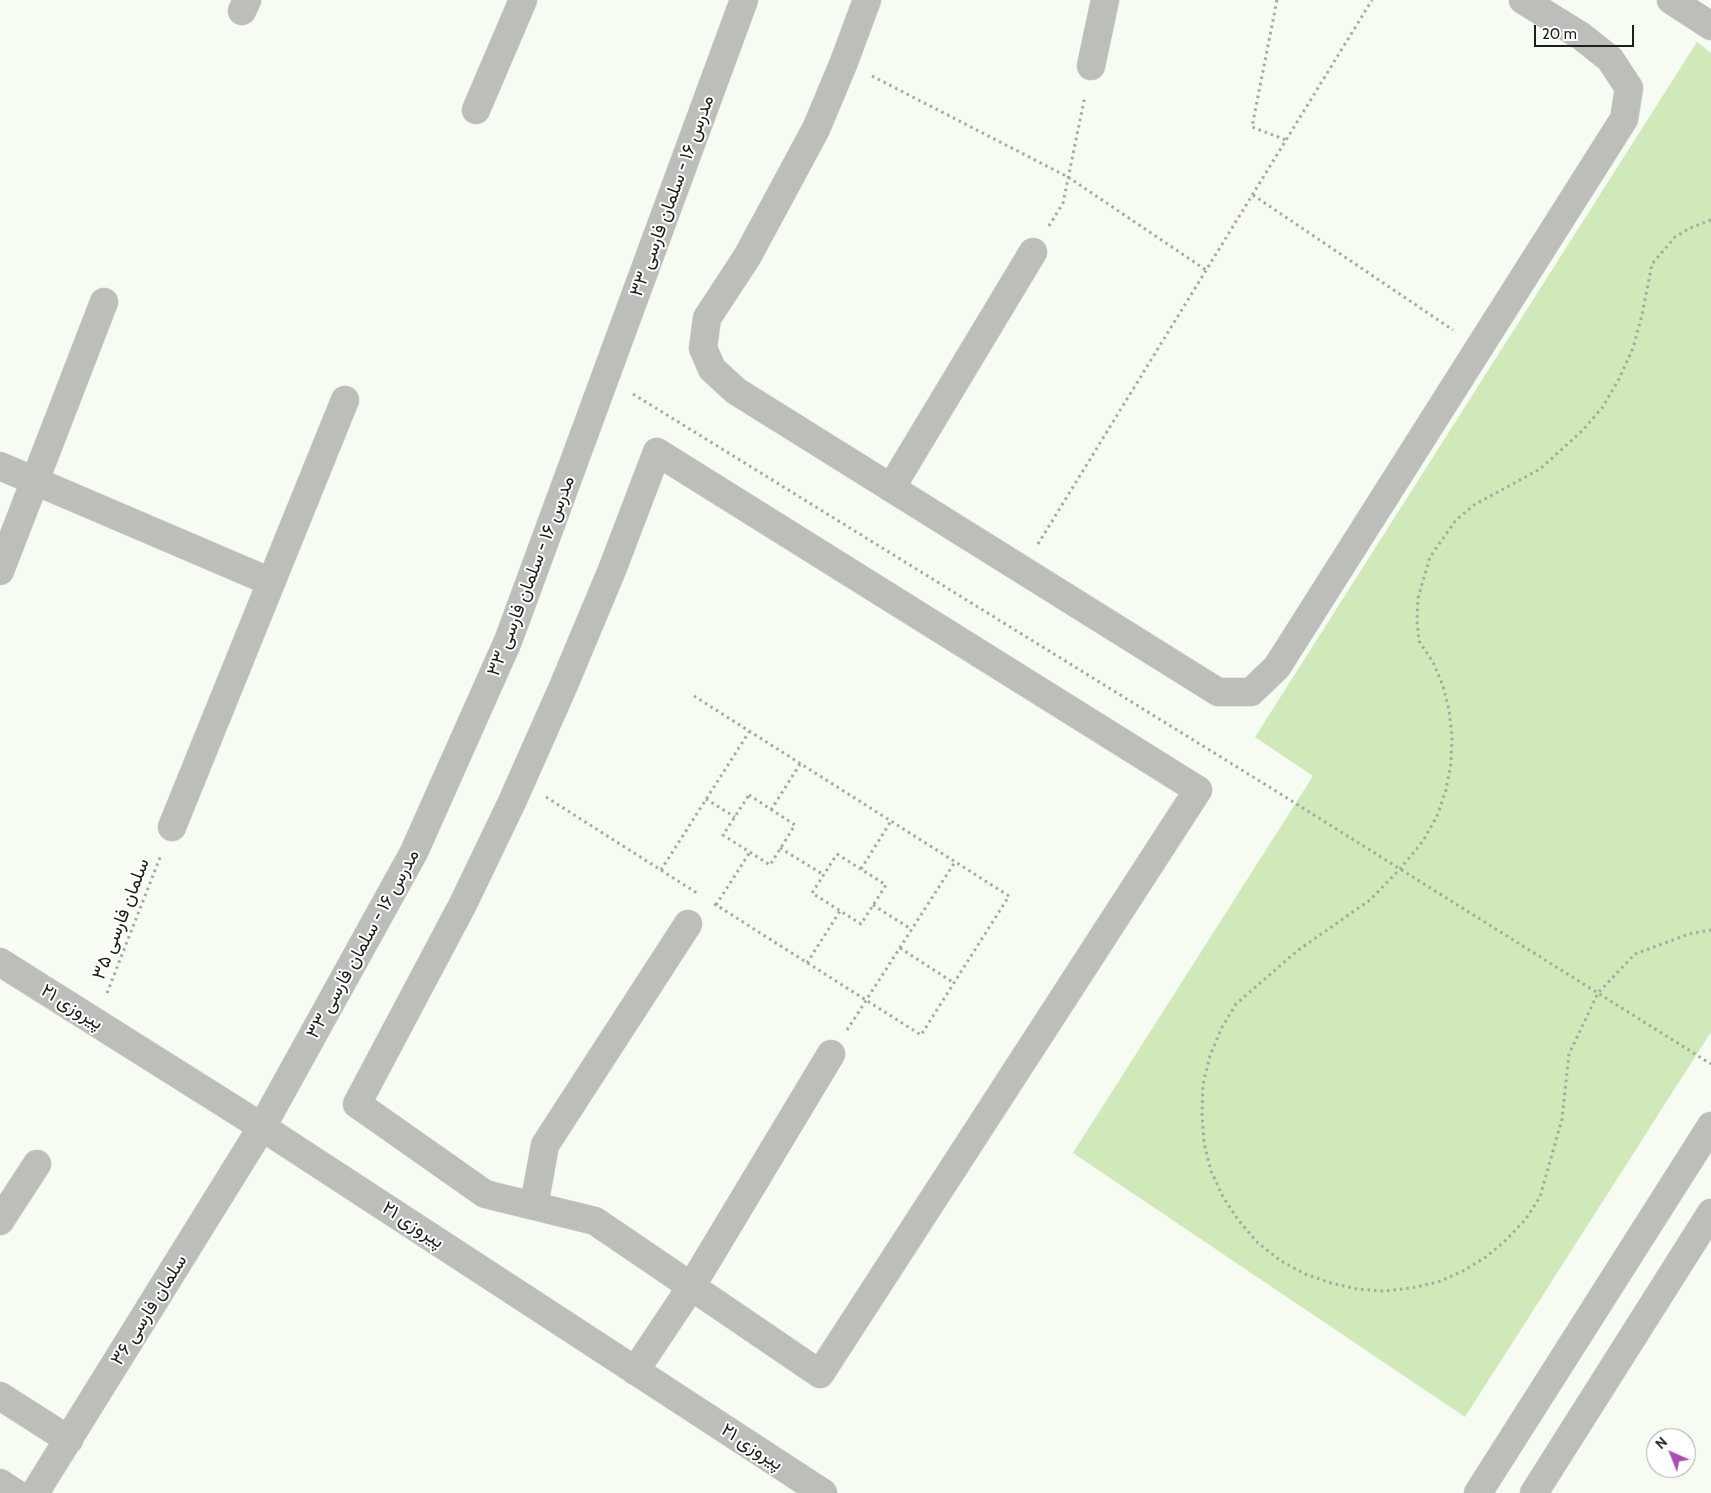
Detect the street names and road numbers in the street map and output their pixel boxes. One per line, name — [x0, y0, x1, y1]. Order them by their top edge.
street label: مدرس ۱۶ - سلمان فارسی ۳۳ — [625, 92, 719, 300]
street label: مدرس ۱۶ - سلمان فارسی ۳۳ — [482, 473, 580, 679]
street label: مدرس ۱۶ - سلمان فارسی ۳۳ — [301, 845, 425, 1043]
street label: سلمان فارسی ۳۵ — [87, 855, 155, 983]
street label: پیروزی ۲۱ — [37, 979, 107, 1035]
street label: پیروزی ۲۱ — [378, 1197, 448, 1253]
street label: سلمان فارسی ۳۶ — [106, 1251, 192, 1369]
street label: پیروزی ۲۱ — [717, 1419, 787, 1475]

